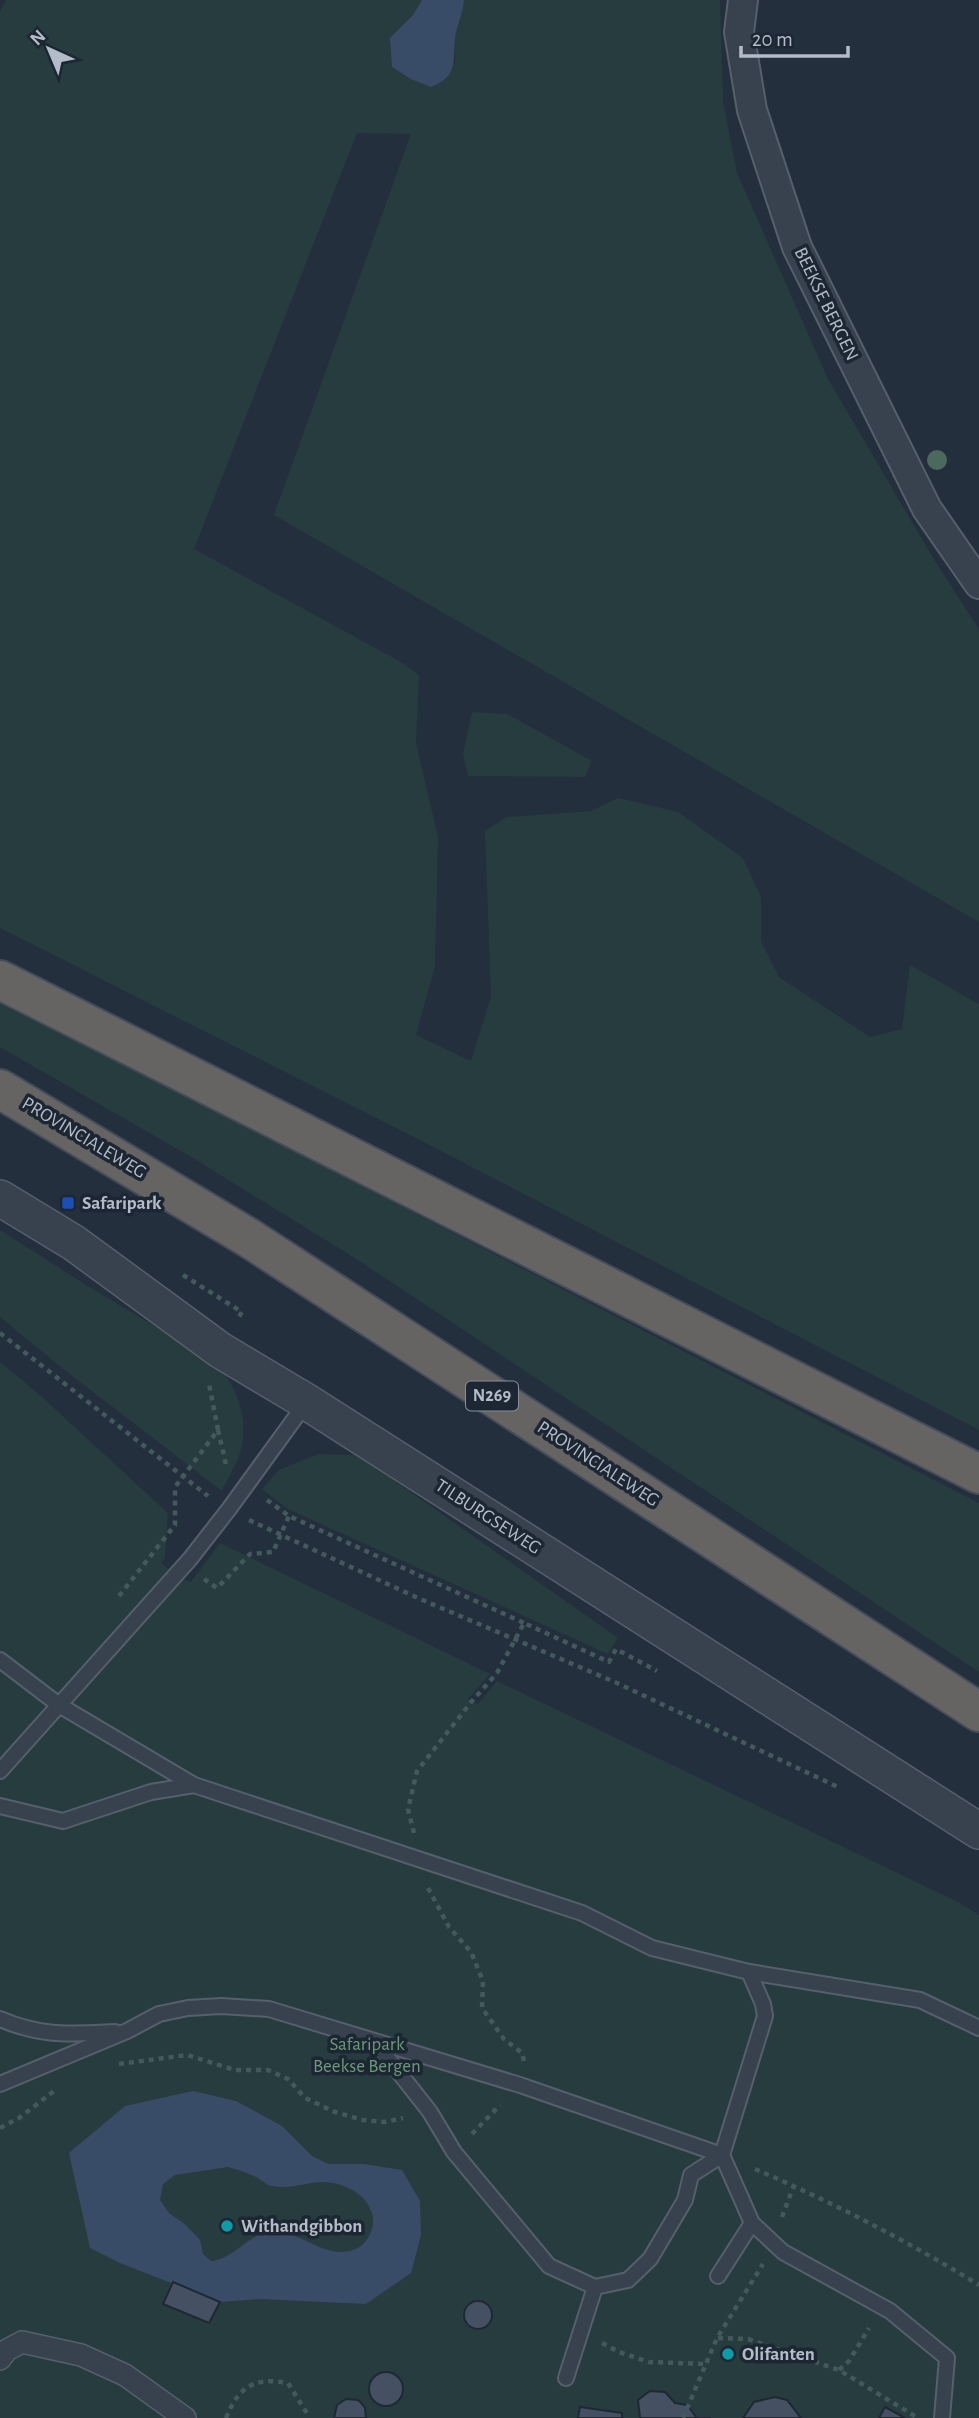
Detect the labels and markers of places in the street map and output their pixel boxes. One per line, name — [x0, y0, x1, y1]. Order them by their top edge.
place label: Safaripark — [82, 1194, 162, 1213]
marker: Safaripark — [60, 1195, 76, 1211]
place label: Withandgibbon — [241, 2217, 362, 2236]
marker: Withandgibbon — [219, 2218, 235, 2234]
place label: Olifanten — [742, 2345, 815, 2364]
marker: Olifanten — [720, 2346, 736, 2362]

